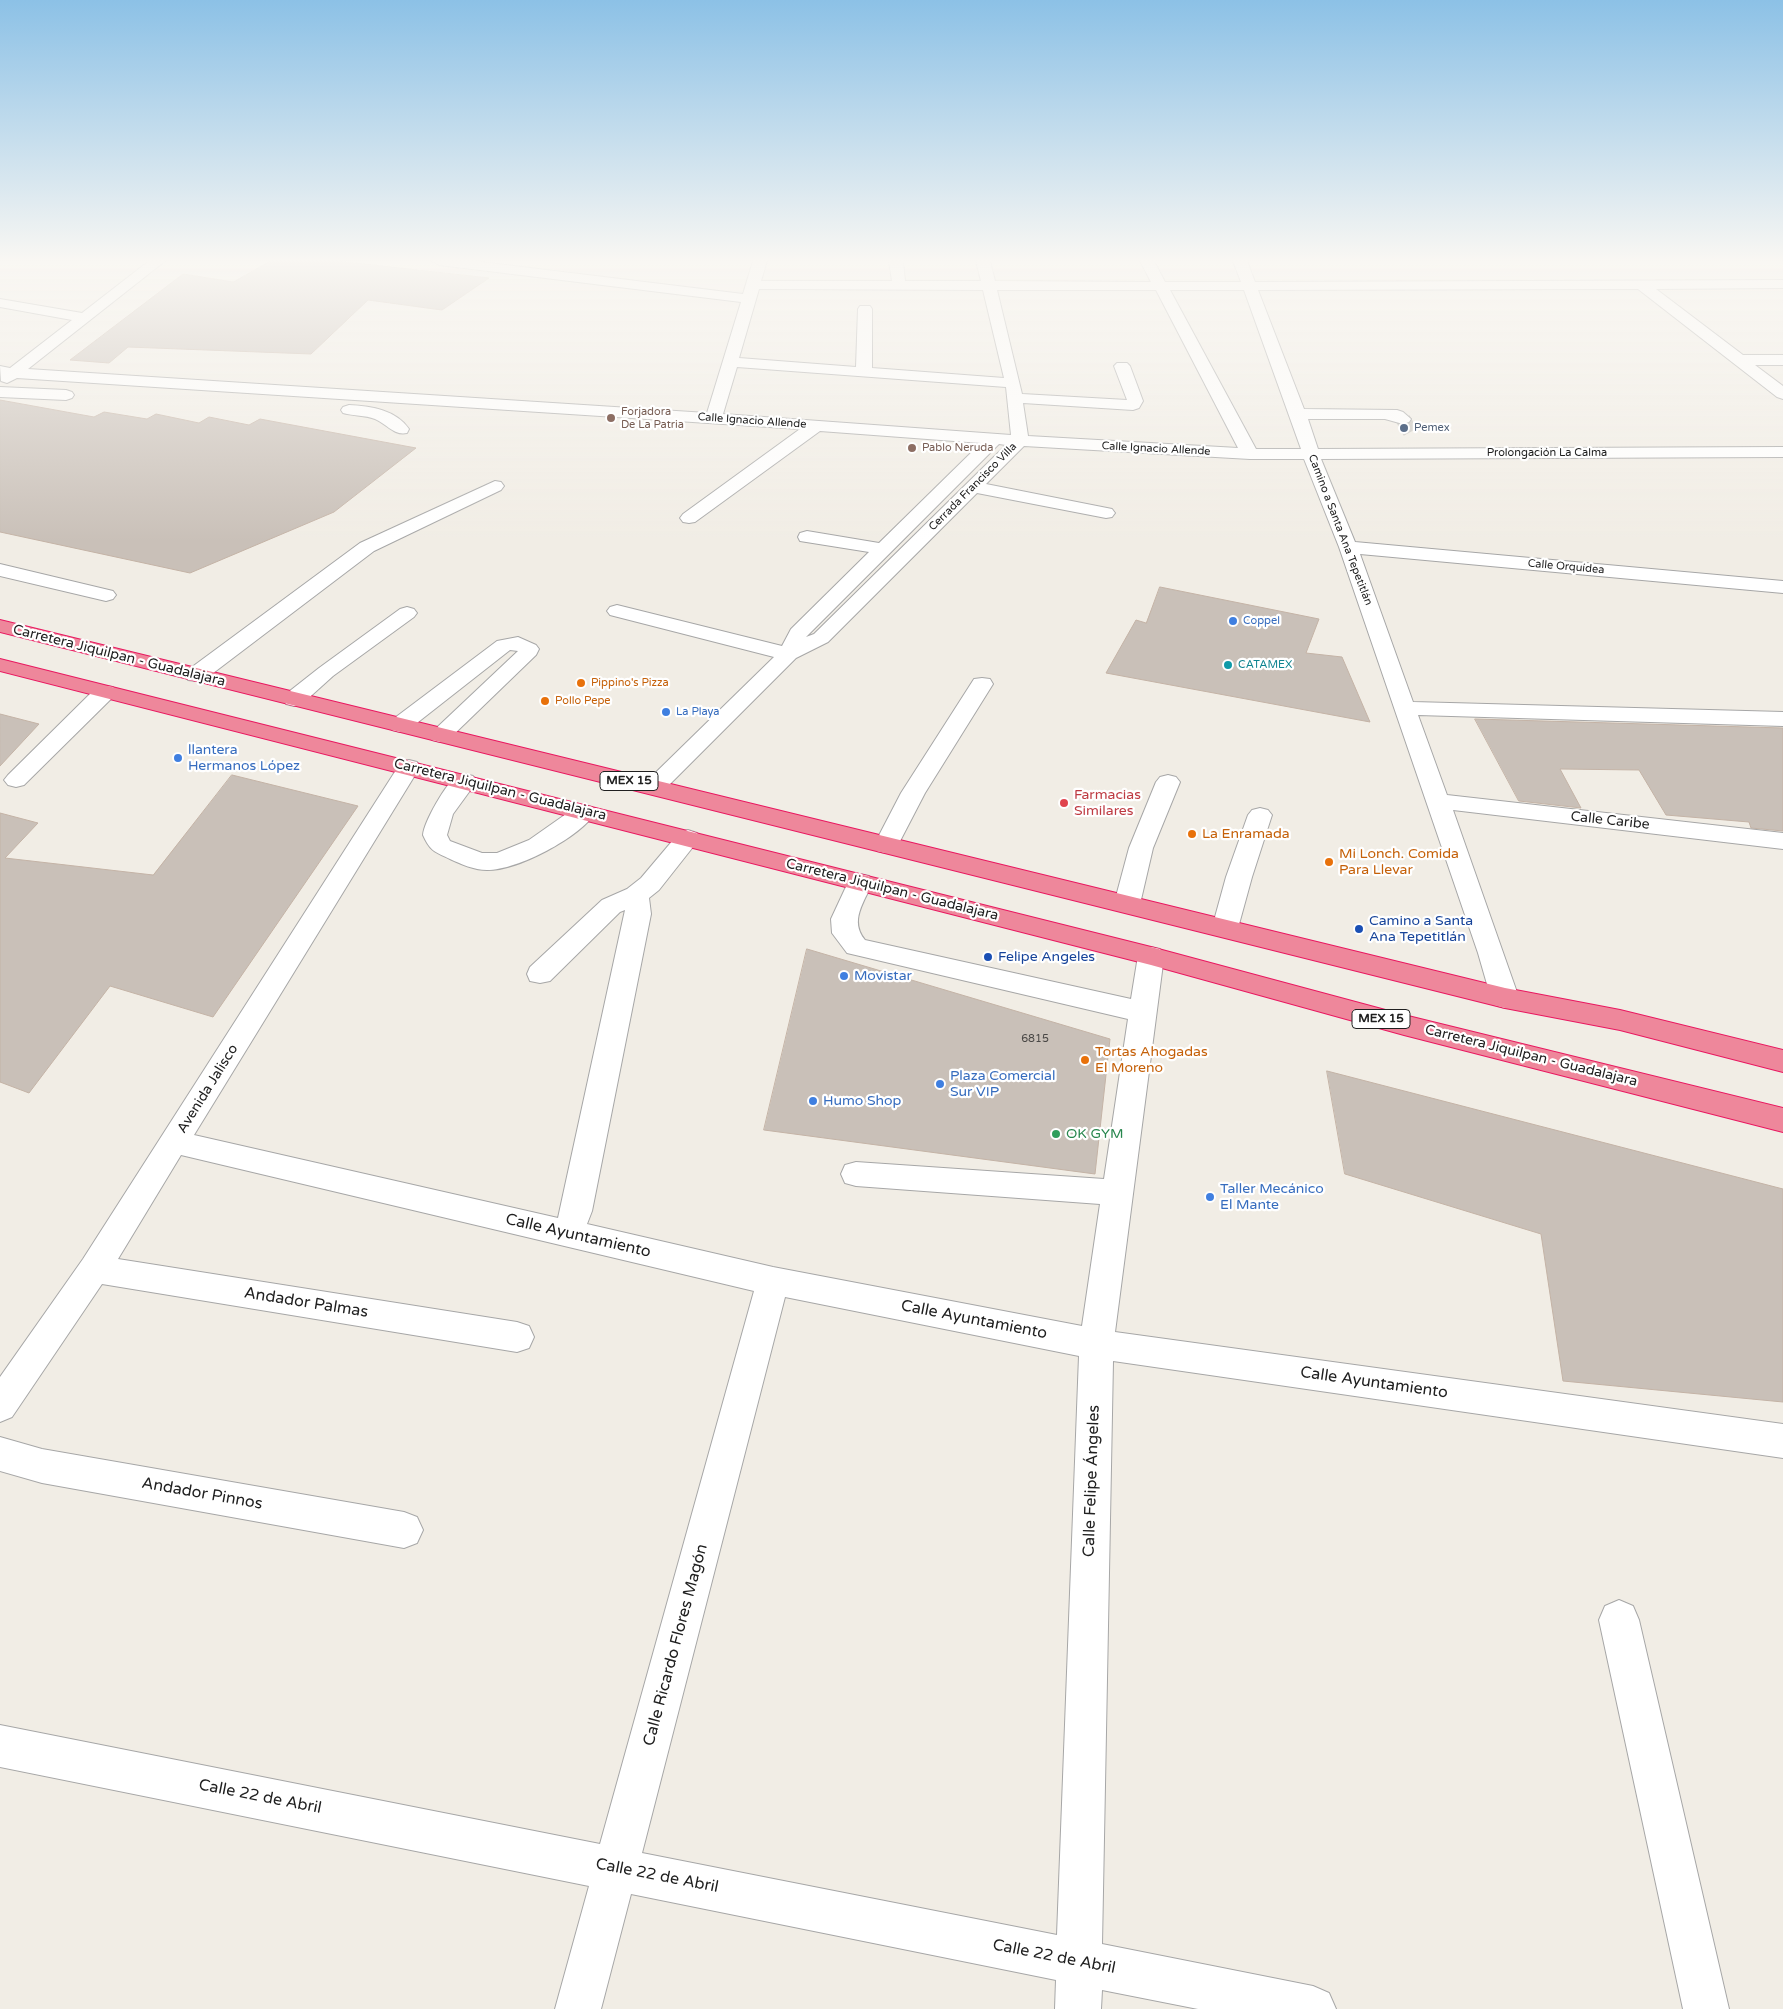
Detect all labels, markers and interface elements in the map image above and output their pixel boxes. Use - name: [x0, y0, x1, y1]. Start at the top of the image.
- place label: Forjadora De La Patria: [621, 405, 684, 431]
- street label: Calle Ignacio Allende: [697, 411, 807, 431]
- marker: Forjadora De La Patria: [605, 412, 617, 424]
- place label: Pemex: [1414, 421, 1450, 435]
- marker: Pemex: [1398, 422, 1410, 434]
- street label: Cerrada Francisco Villa: [926, 440, 1020, 534]
- street label: Calle Ignacio Allende: [1101, 440, 1211, 458]
- place label: Pablo Neruda: [922, 441, 993, 455]
- marker: Pablo Neruda: [906, 442, 918, 454]
- street label: Prolongación La Calma: [1487, 446, 1607, 460]
- street label: Camino a Santa Ana Tepetitlán: [1305, 453, 1375, 607]
- street label: Calle Orquídea: [1527, 557, 1605, 577]
- place label: Coppel: [1243, 614, 1280, 628]
- marker: Coppel: [1227, 615, 1239, 627]
- street label: Carretera Jiquilpan - Guadalajara: [11, 621, 227, 691]
- place label: CATAMEX: [1238, 658, 1292, 672]
- marker: CATAMEX: [1222, 659, 1234, 671]
- place label: Pippino's Pizza: [591, 676, 669, 690]
- marker: Pippino's Pizza: [575, 677, 587, 689]
- place label: Pollo Pepe: [555, 694, 611, 708]
- marker: Pollo Pepe: [539, 695, 551, 707]
- place label: La Playa: [676, 705, 720, 719]
- marker: La Playa: [660, 706, 672, 718]
- place label: llantera Hermanos López: [188, 742, 300, 774]
- marker: llantera Hermanos López: [172, 752, 184, 764]
- street label: Carretera Jiquilpan - Guadalajara: [392, 755, 608, 825]
- road number: MEX 15: [600, 771, 658, 790]
- place label: Farmacias Similares: [1074, 787, 1141, 820]
- marker: Farmacias Similares: [1058, 797, 1070, 809]
- street label: Calle Caribe: [1570, 808, 1650, 834]
- place label: La Enramada: [1202, 826, 1290, 842]
- marker: La Enramada: [1186, 828, 1198, 840]
- place label: Mi Lonch. Comida Para Llevar: [1339, 846, 1459, 879]
- street label: Carretera Jiquilpan - Guadalajara: [784, 855, 1000, 925]
- marker: Mi Lonch. Comida Para Llevar: [1323, 856, 1335, 868]
- place label: Camino a Santa Ana Tepetitlán: [1369, 913, 1473, 946]
- marker: Camino a Santa Ana Tepetitlán: [1353, 923, 1365, 935]
- place label: Felipe Angeles: [998, 949, 1095, 965]
- marker: Felipe Angeles: [982, 951, 994, 963]
- place label: Movistar: [854, 968, 912, 984]
- marker: Movistar: [838, 970, 850, 982]
- road number: MEX 15: [1352, 1010, 1410, 1028]
- street label: Carretera Jiquilpan - Guadalajara: [1423, 1021, 1639, 1091]
- house number: 6815: [1021, 1032, 1049, 1046]
- street label: Avenida Jalisco: [174, 1041, 242, 1137]
- place label: Tortas Ahogadas El Moreno: [1095, 1044, 1208, 1076]
- marker: Tortas Ahogadas El Moreno: [1079, 1054, 1091, 1066]
- place label: Plaza Comercial Sur VIP: [950, 1068, 1055, 1100]
- marker: Plaza Comercial Sur VIP: [934, 1078, 946, 1090]
- place label: Humo Shop: [823, 1093, 901, 1109]
- marker: Humo Shop: [807, 1095, 819, 1107]
- place label: OK GYM: [1066, 1126, 1123, 1142]
- marker: OK GYM: [1050, 1128, 1062, 1140]
- place label: Taller Mecánico El Mante: [1220, 1181, 1324, 1214]
- marker: Taller Mecánico El Mante: [1204, 1191, 1216, 1203]
- street label: Calle Ayuntamiento: [503, 1210, 653, 1262]
- street label: Andador Palmas: [243, 1284, 369, 1322]
- street label: Calle Ayuntamiento: [899, 1296, 1049, 1344]
- street label: Calle Ayuntamiento: [1299, 1363, 1449, 1403]
- street label: Calle Felipe Ángeles: [1080, 1405, 1104, 1557]
- street label: Andador Pinnos: [140, 1474, 264, 1514]
- street label: Calle Ricardo Flores Magón: [640, 1542, 712, 1748]
- street label: Calle 22 de Abril: [197, 1776, 323, 1818]
- street label: Calle 22 de Abril: [594, 1855, 720, 1897]
- street label: Calle 22 de Abril: [991, 1936, 1117, 1978]

